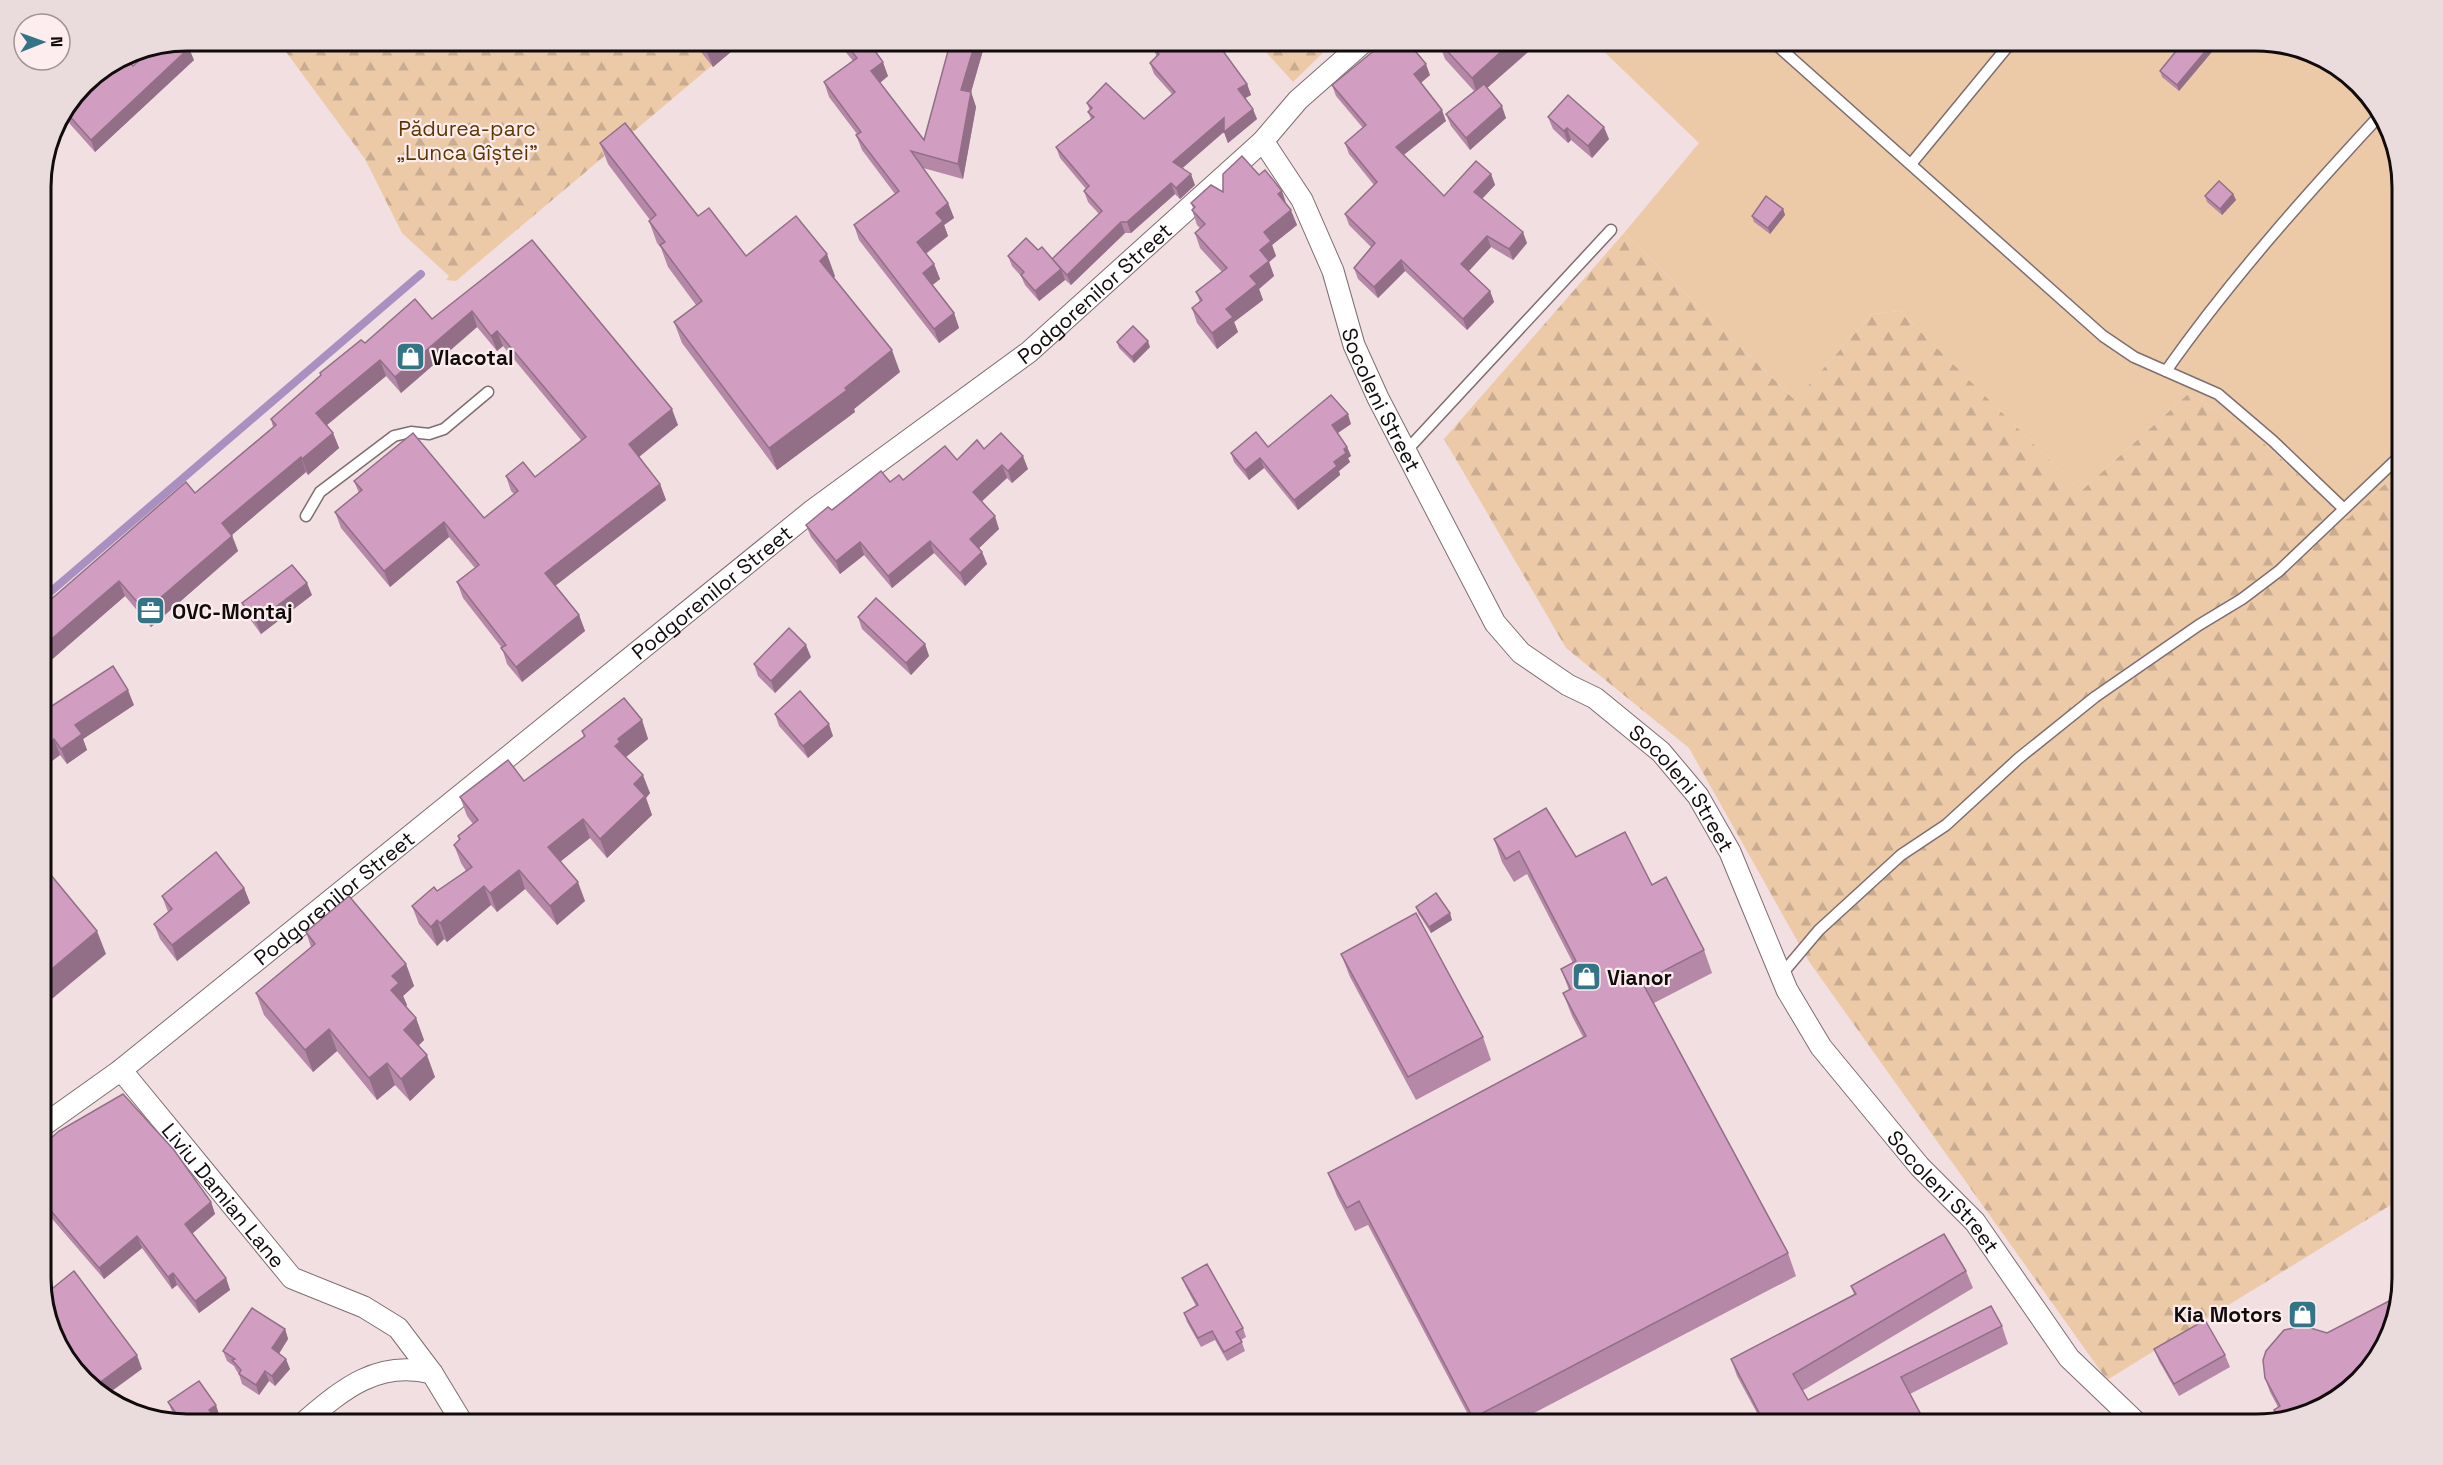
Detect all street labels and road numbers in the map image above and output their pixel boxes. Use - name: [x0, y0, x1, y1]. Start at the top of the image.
- street label: Podgorenilor Street: [1012, 216, 1177, 370]
- street label: Socoleni Street: [1336, 325, 1427, 476]
- street label: Podgorenilor Street: [626, 519, 797, 665]
- street label: Socoleni Street: [1624, 718, 1741, 857]
- street label: Podgorenilor Street: [248, 825, 420, 971]
- street label: Liviu Damian Lane: [156, 1117, 291, 1273]
- street label: Socoleni Street: [1881, 1124, 2006, 1258]

